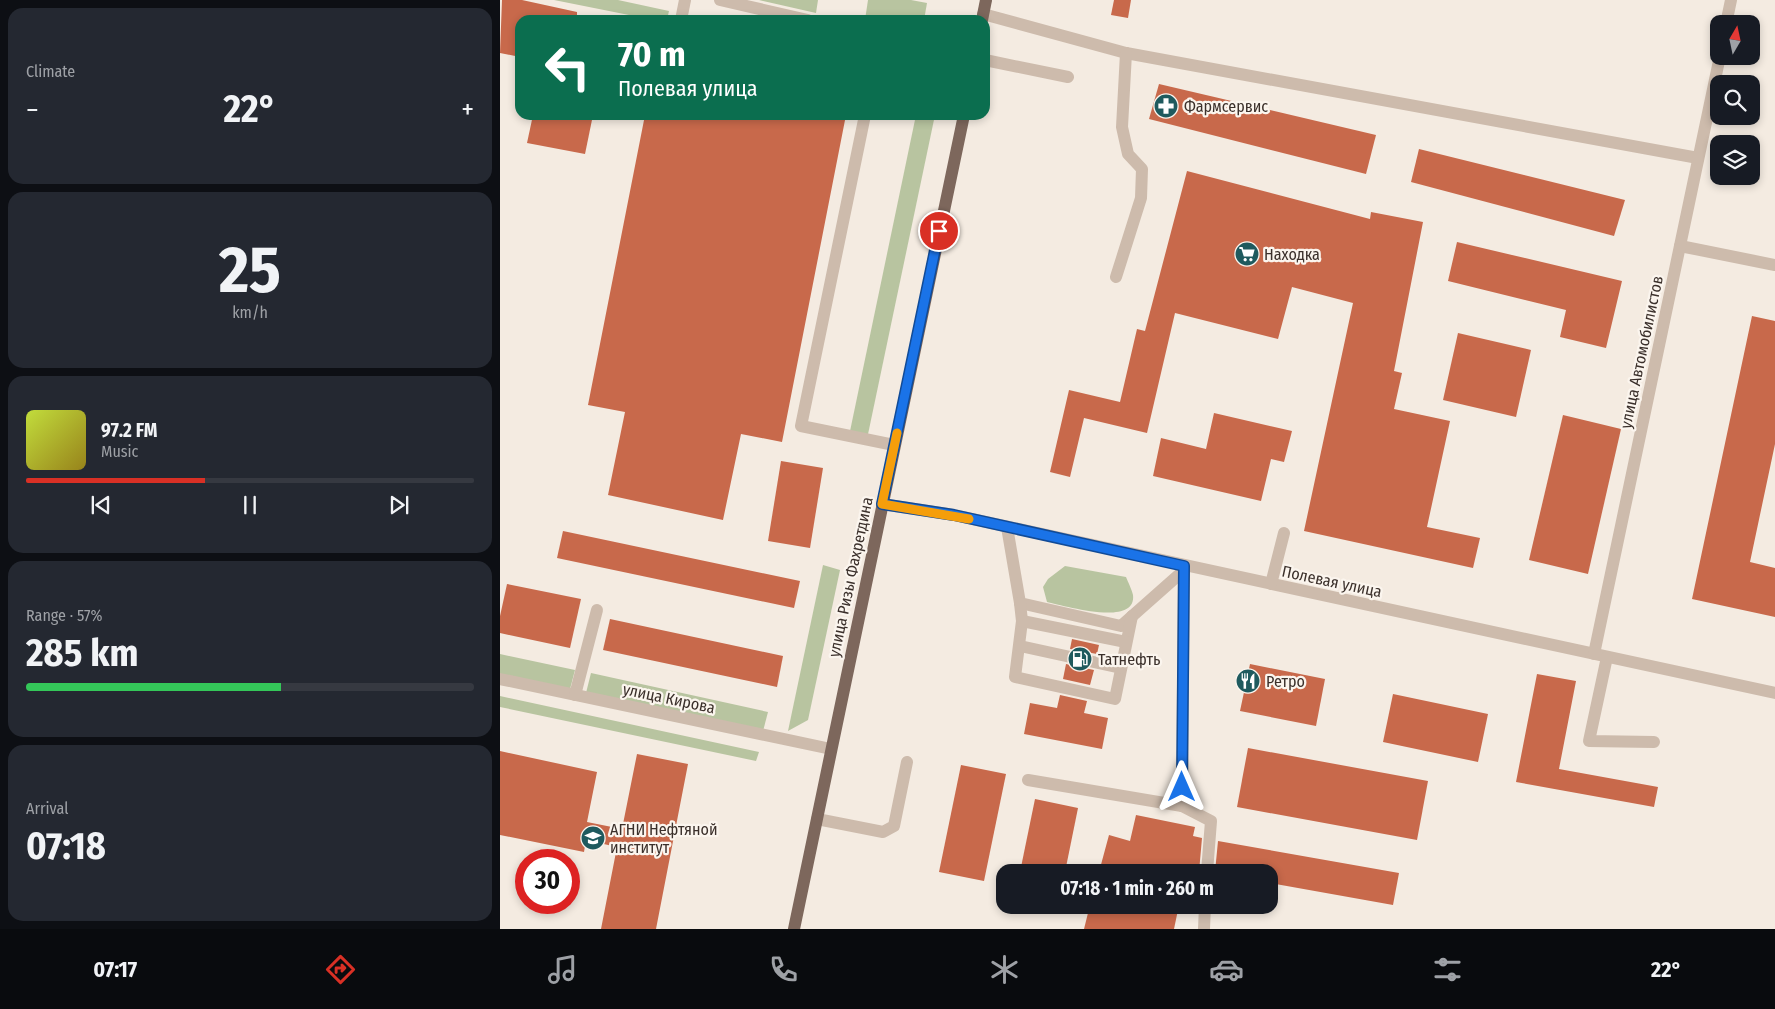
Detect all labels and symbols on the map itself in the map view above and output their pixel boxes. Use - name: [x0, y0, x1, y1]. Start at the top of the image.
- north arrow: [1710, 15, 1760, 65]
- pharmacy icon: Фармсервис: [1153, 93, 1179, 119]
- place label: Фармсервис: [1184, 97, 1268, 116]
- pin: [918, 210, 960, 252]
- supermarket icon: Находка: [1234, 241, 1260, 267]
- place label: Находка: [1264, 245, 1320, 264]
- street label: улица Автомобилистов: [1616, 274, 1667, 430]
- street label: улица Ризы Фахретдина: [824, 495, 877, 659]
- street label: Полевая улица: [1280, 562, 1384, 601]
- fuel station icon: Татнефть: [1067, 646, 1093, 672]
- place label: Татнефть: [1098, 650, 1160, 669]
- restaurant icon: Ретро: [1235, 668, 1261, 694]
- place label: Ретро: [1266, 672, 1305, 691]
- street label: улица Кирова: [621, 679, 717, 718]
- position arrow: [1155, 760, 1207, 812]
- place label: АГНИ Нефтяной институт: [610, 820, 718, 857]
- school or university icon: АГНИ Нефтяной институт: [580, 825, 606, 851]
- speed limit sign: 30: [515, 849, 580, 914]

